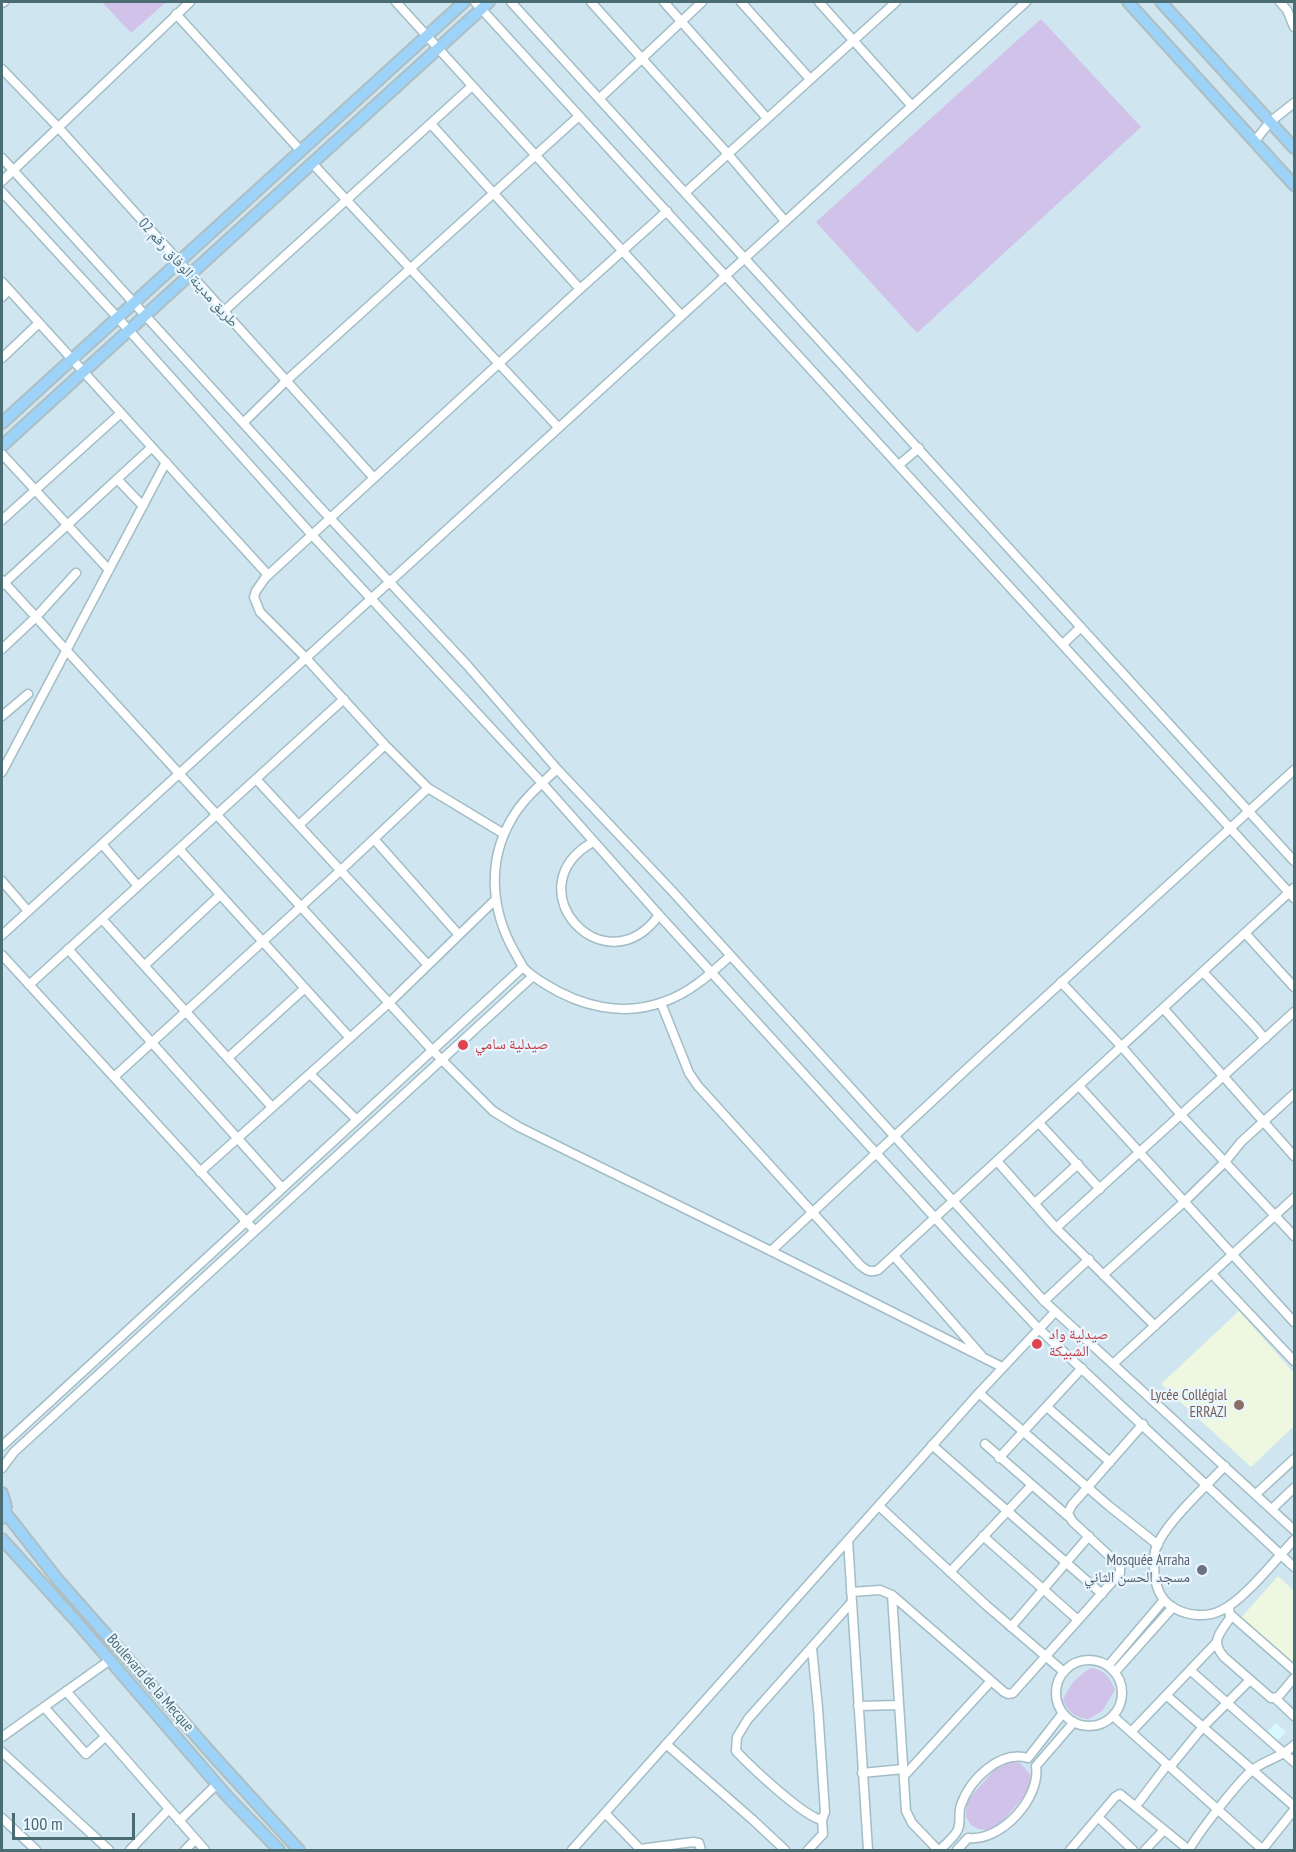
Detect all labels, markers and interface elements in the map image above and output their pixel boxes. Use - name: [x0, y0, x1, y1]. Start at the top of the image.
- street label: طريق مدينة الوفاق رقم 02: [134, 215, 242, 331]
- place label: صيدلية سامي: [475, 1036, 549, 1054]
- marker: صيدلية سامي: [456, 1038, 470, 1052]
- place label: صيدلية واد الشبيكة: [1049, 1326, 1109, 1361]
- marker: صيدلية واد الشبيكة: [1030, 1337, 1044, 1351]
- place label: Lycée Collégial ERRAZI: [1151, 1387, 1227, 1422]
- marker: Lycée Collégial ERRAZI: [1232, 1398, 1246, 1412]
- place label: Mosquée Arraha مسجد الحسن الثاني: [1084, 1552, 1190, 1587]
- marker: Mosquée Arraha مسجد الحسن الثاني: [1195, 1563, 1209, 1577]
- street label: Boulevard de la Mecque: [103, 1630, 197, 1736]
- scale bar: [15, 1801, 138, 1839]
- text: 100 m: [23, 1812, 63, 1835]

